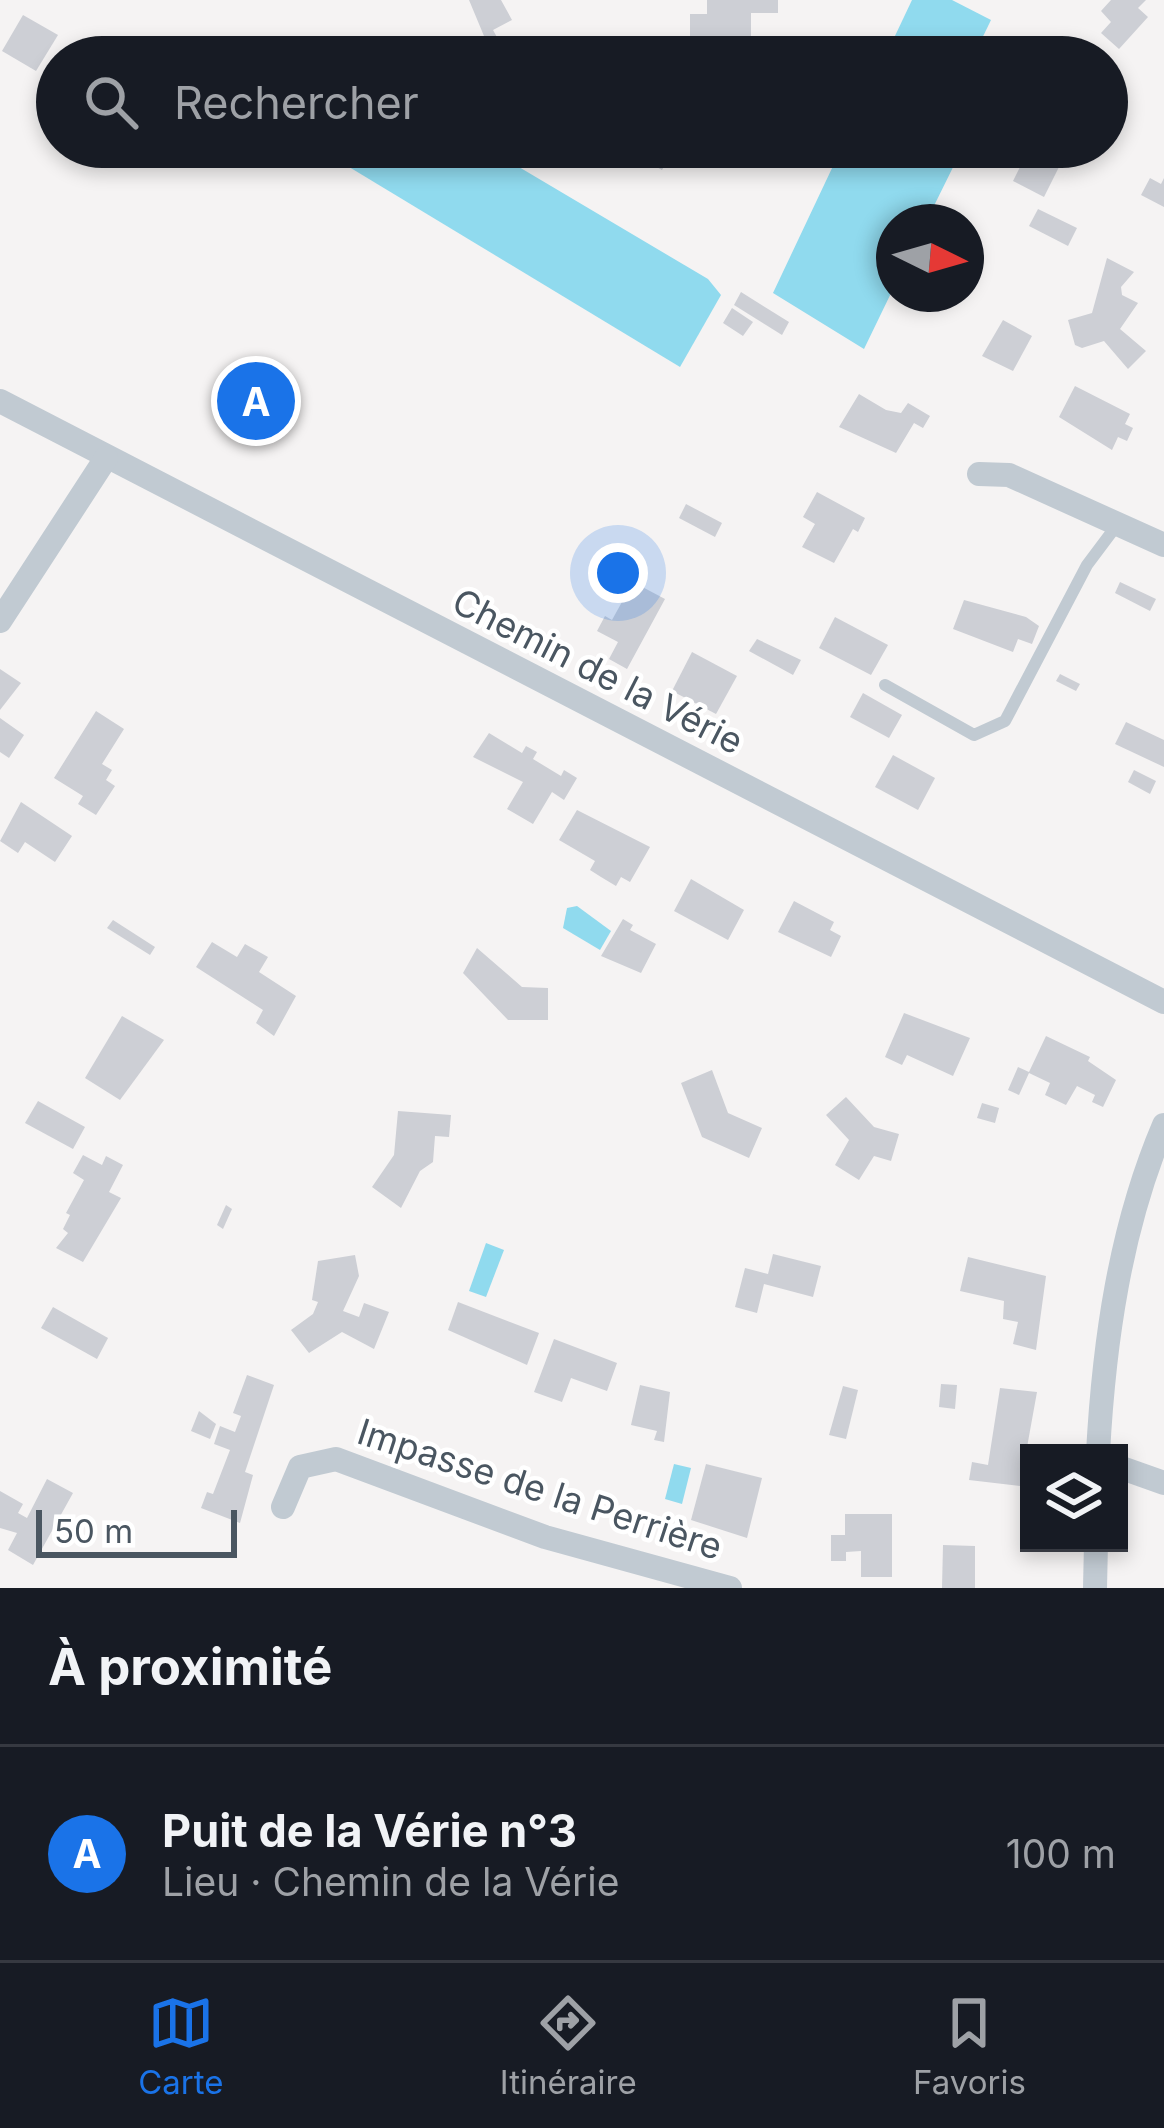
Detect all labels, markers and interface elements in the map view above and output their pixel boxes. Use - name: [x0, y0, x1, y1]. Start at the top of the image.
- search box: [36, 36, 1128, 168]
- icon: search: [78, 69, 144, 135]
- text: Rechercher: [174, 75, 419, 130]
- north arrow: [876, 204, 984, 312]
- pin: A: [217, 356, 295, 446]
- your location: [588, 543, 648, 603]
- street label: Chemin de la Vérie: [445, 579, 751, 763]
- street label: Impasse de la Perrière: [352, 1409, 728, 1569]
- map controls: [1020, 1444, 1128, 1552]
- button: layers: [1020, 1444, 1128, 1552]
- scale bar: [36, 1504, 237, 1557]
- text: 50 m: [54, 1511, 133, 1551]
- text: À proximité: [48, 1636, 332, 1697]
- text: Puit de la Vérie n°3: [162, 1803, 577, 1858]
- text: A: [72, 1830, 102, 1877]
- text: 100 m: [1006, 1830, 1116, 1877]
- text: Lieu · Chemin de la Vérie: [162, 1858, 619, 1905]
- tab: Carte: [138, 1990, 223, 2102]
- tab: Itinéraire: [500, 1990, 637, 2102]
- tab: Favoris: [913, 1990, 1026, 2102]

